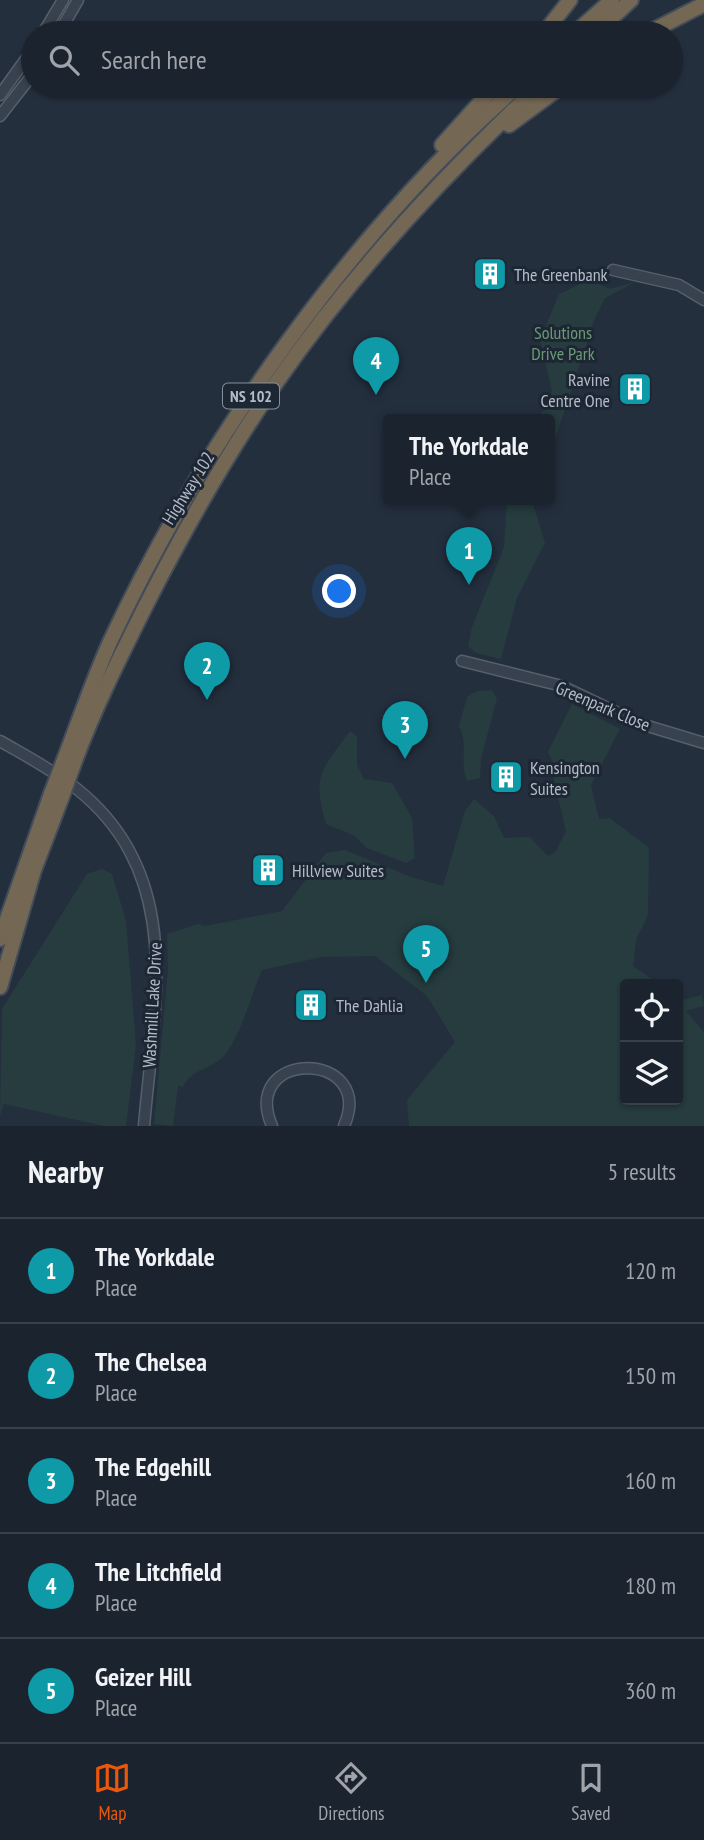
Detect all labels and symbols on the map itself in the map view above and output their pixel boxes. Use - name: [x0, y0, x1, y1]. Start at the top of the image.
- building icon: The Greenbank: [471, 255, 509, 293]
- place label: The Greenbank: [514, 263, 608, 286]
- park label: Solutions Drive Park: [531, 321, 595, 365]
- pin: 4: [353, 337, 399, 395]
- place label: Ravine Centre One: [541, 368, 610, 412]
- building icon: Ravine Centre One: [616, 370, 654, 408]
- road number: NS 102: [223, 384, 279, 408]
- street label: Highway 102: [157, 447, 219, 529]
- pin: 1: [446, 527, 492, 585]
- your location: [322, 574, 356, 608]
- pin: 2: [184, 642, 230, 700]
- street label: Greenpark Close: [552, 676, 654, 736]
- pin: 3: [382, 701, 428, 759]
- place label: Kensington Suites: [530, 756, 600, 800]
- building icon: Kensington Suites: [487, 758, 525, 796]
- building icon: Hillview Suites: [249, 851, 287, 889]
- place label: Hillview Suites: [292, 859, 384, 882]
- pin: 5: [403, 925, 449, 983]
- street label: Washmill Lake Drive: [137, 942, 167, 1068]
- building icon: The Dahlia: [292, 986, 330, 1024]
- place label: The Dahlia: [336, 994, 403, 1017]

